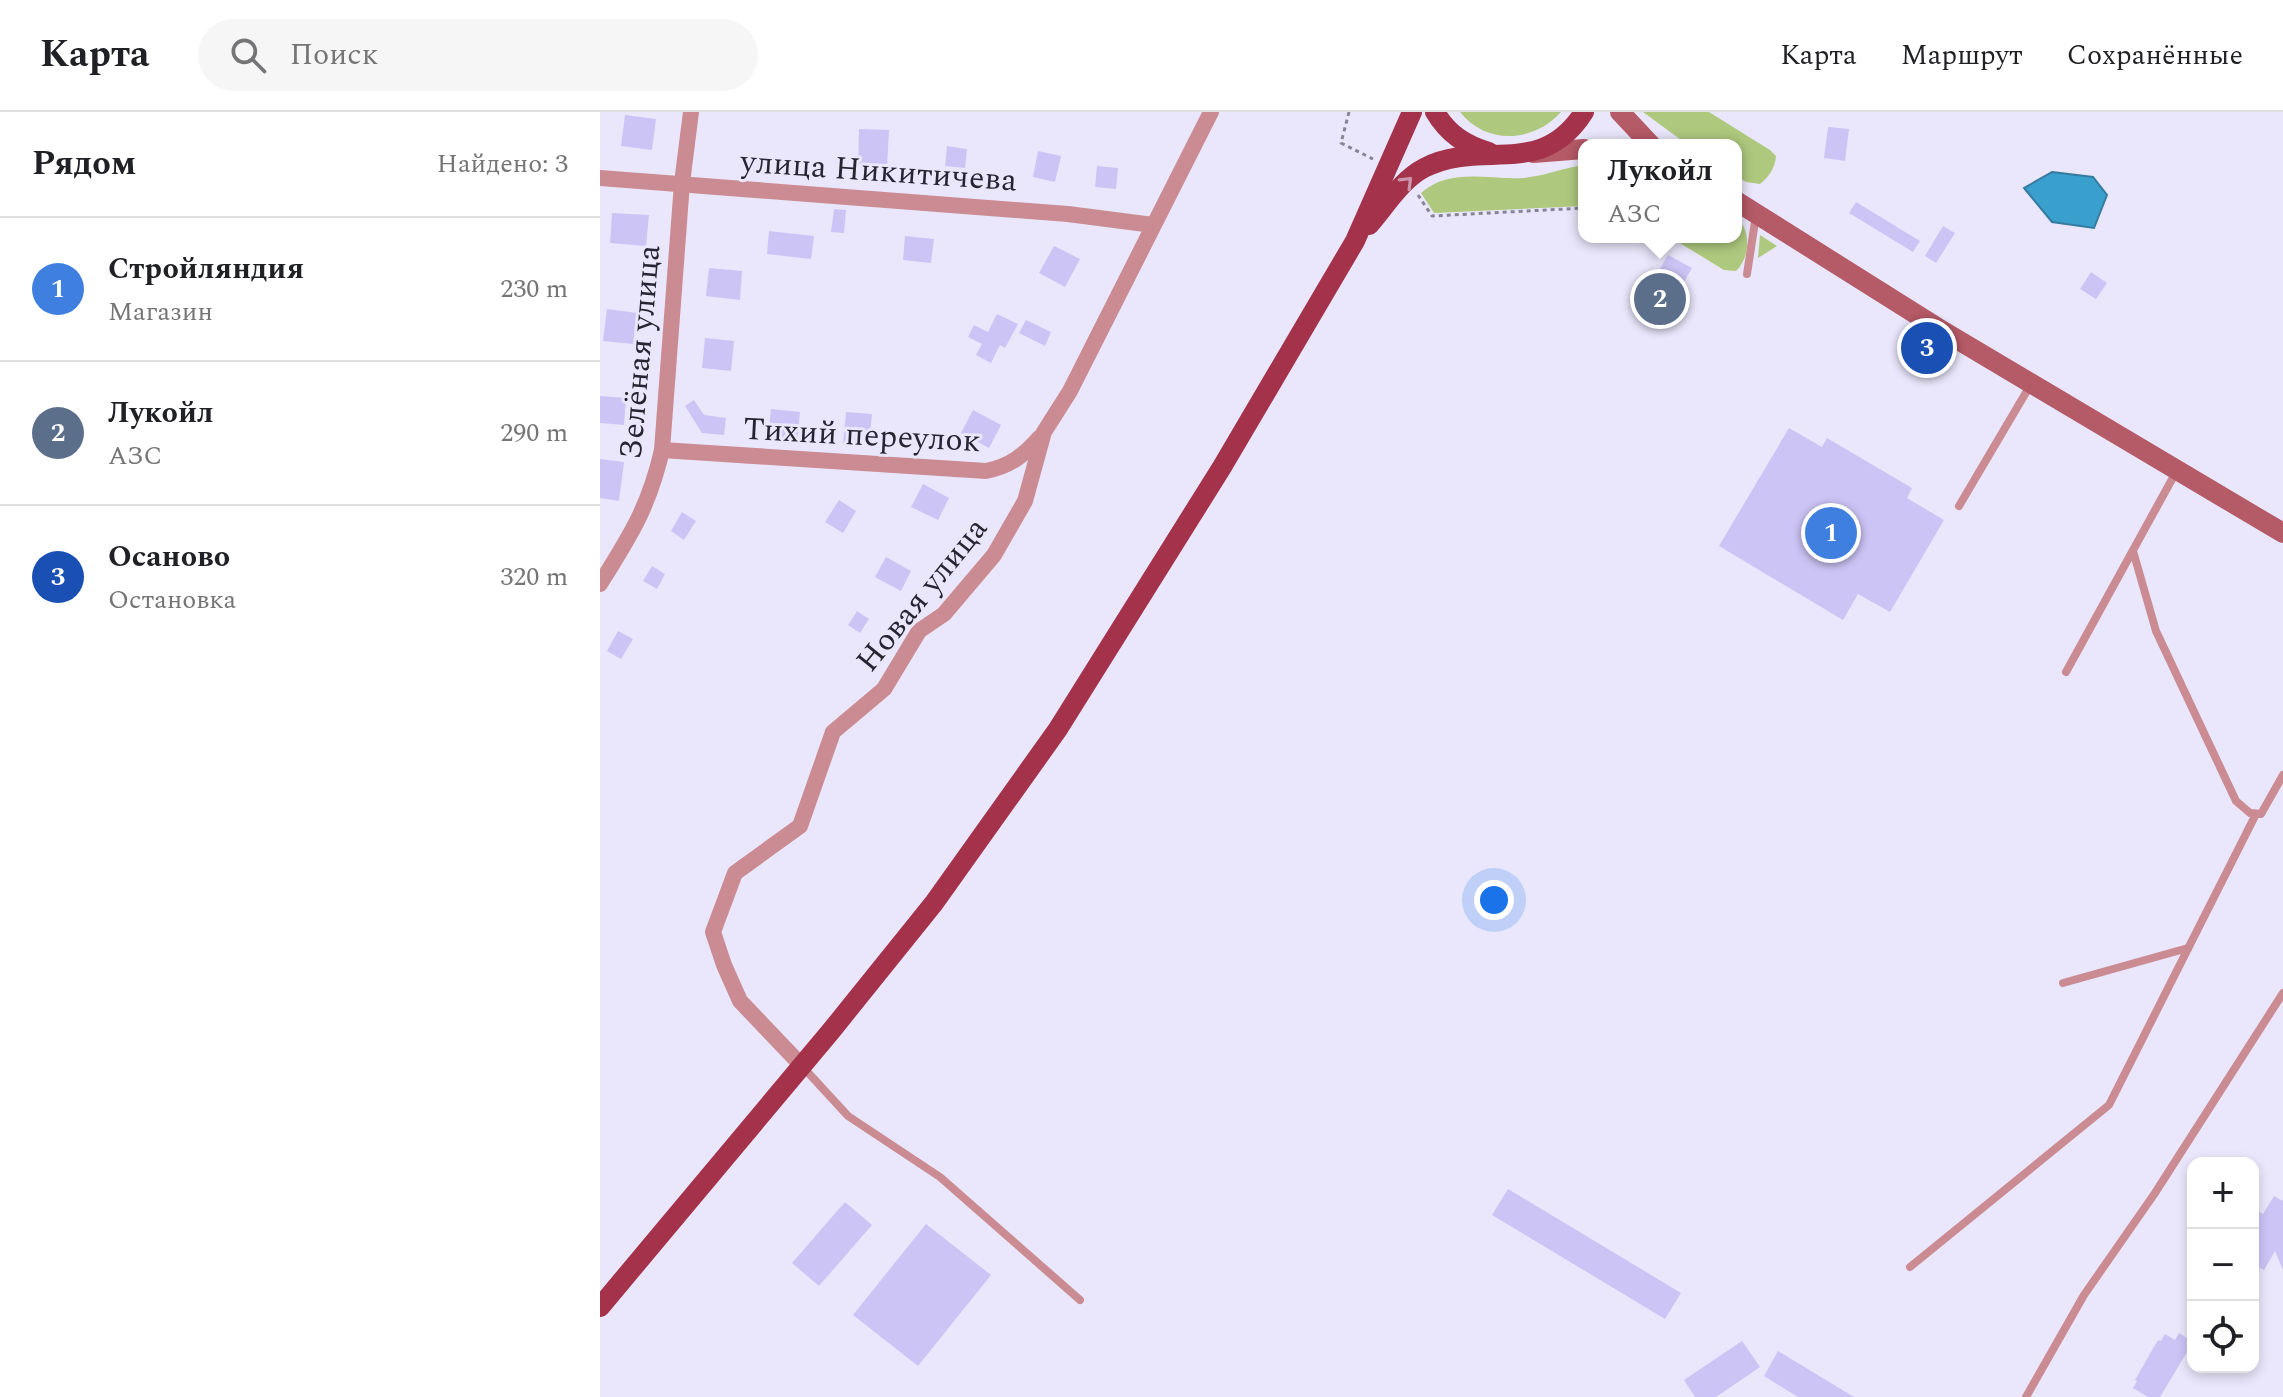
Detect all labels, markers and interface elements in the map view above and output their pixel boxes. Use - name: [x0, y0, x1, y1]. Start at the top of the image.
- search box: [198, 19, 758, 91]
- text: Карта: [40, 26, 150, 84]
- text: Поиск: [290, 32, 378, 78]
- icon: search: [226, 33, 270, 77]
- text: Карта: [1780, 34, 1857, 77]
- text: Маршрут: [1901, 34, 2023, 77]
- text: Сохранённые: [2067, 34, 2243, 77]
- street label: улица Никитичева: [738, 137, 1019, 206]
- text: Рядом: [32, 138, 136, 190]
- popup: [1578, 139, 1742, 243]
- text: Найдено: 3: [437, 144, 568, 184]
- text: Лукойл: [1607, 148, 1713, 194]
- one-way arrow: [1398, 177, 1412, 191]
- text: АЗС: [1607, 194, 1662, 234]
- street label: Зелёная улица: [607, 242, 674, 461]
- text: Стройляндия: [108, 246, 304, 292]
- text: 1: [51, 269, 65, 309]
- text: 230 m: [500, 269, 568, 309]
- pin: 2: [1634, 269, 1686, 329]
- text: Магазин: [108, 292, 213, 332]
- pin: 3: [1901, 318, 1953, 378]
- text: Лукойл: [108, 390, 214, 436]
- street label: Тихий переулок: [742, 405, 982, 466]
- text: 2: [51, 413, 65, 453]
- text: 290 m: [500, 413, 568, 453]
- text: АЗС: [108, 436, 162, 476]
- pin: 1: [1805, 503, 1857, 563]
- street label: Новая улица: [844, 507, 1000, 683]
- text: Осаново: [108, 534, 230, 580]
- text: 3: [51, 557, 65, 597]
- text: 320 m: [500, 557, 568, 597]
- text: Остановка: [108, 580, 236, 620]
- your location: [1474, 880, 1514, 920]
- map controls: [2187, 1157, 2259, 1373]
- button: +: [2187, 1157, 2259, 1229]
- button: −: [2187, 1229, 2259, 1301]
- button: locate: [2187, 1301, 2259, 1373]

